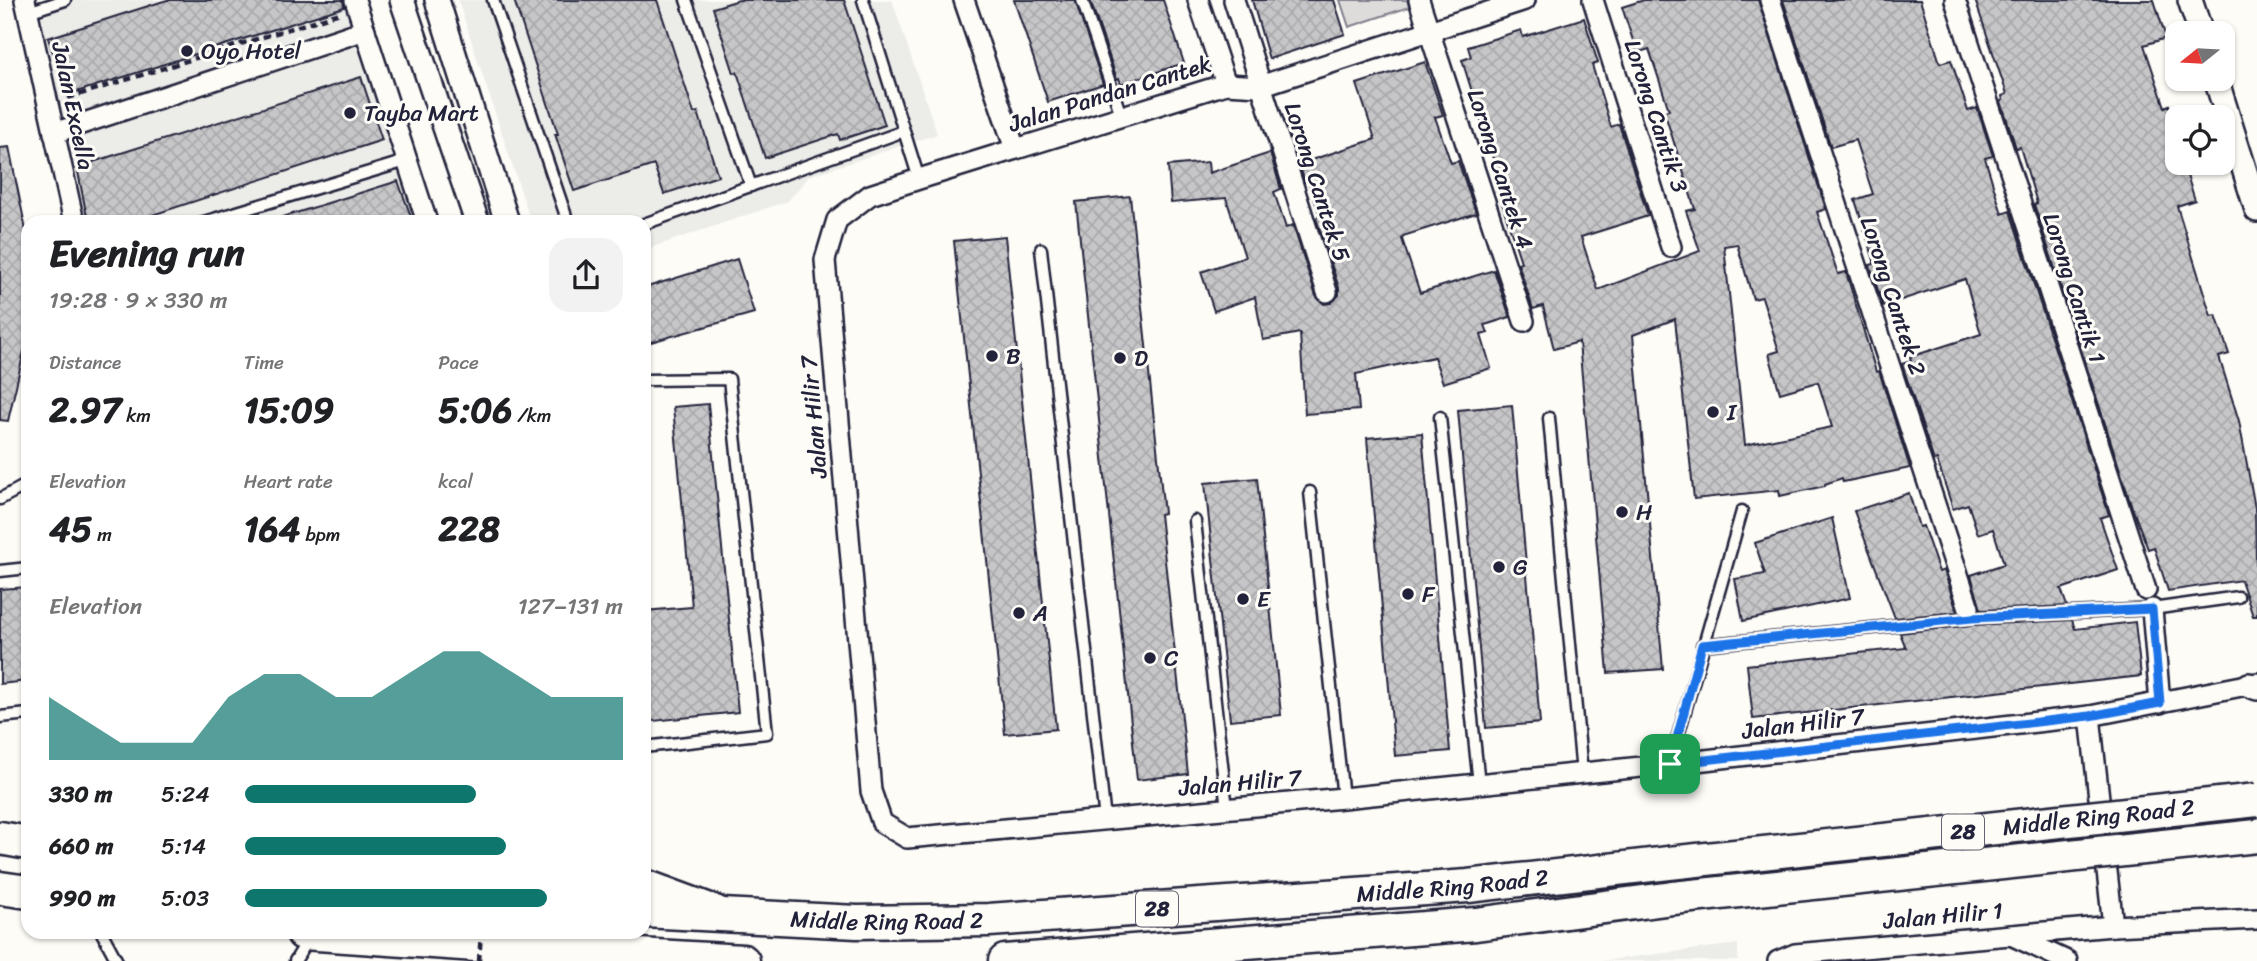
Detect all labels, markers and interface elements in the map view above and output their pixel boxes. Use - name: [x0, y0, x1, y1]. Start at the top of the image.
- north arrow: [2165, 21, 2235, 91]
- map controls: [2165, 21, 2235, 175]
- place label: Oyo Hotel: [201, 31, 302, 72]
- street label: Lorong Cantik 3: [1612, 34, 1700, 198]
- street label: Jalan Excella: [39, 37, 107, 174]
- marker: Oyo Hotel: [179, 43, 195, 59]
- street label: Jalan Pandan Cantek: [1003, 44, 1216, 145]
- street label: Lorong Cantek 4: [1455, 84, 1545, 254]
- place label: Tayba Mart: [364, 93, 479, 134]
- street label: Lorong Cantek 5: [1272, 97, 1362, 267]
- marker: Tayba Mart: [342, 105, 358, 121]
- button: locate: [2165, 105, 2235, 175]
- street label: Lorong Cantik 1: [2030, 207, 2118, 369]
- street label: Lorong Cantek 2: [1848, 211, 1938, 381]
- text: Evening run: [49, 220, 245, 287]
- button: share: [549, 238, 623, 312]
- text: 19:28 · 9 × 330 m: [49, 280, 228, 321]
- place label: B: [1006, 336, 1021, 377]
- place label: D: [1134, 338, 1148, 379]
- text: Distance: [49, 346, 121, 379]
- text: Time: [244, 346, 284, 379]
- text: Pace: [438, 346, 479, 379]
- marker: B: [984, 348, 1000, 364]
- marker: D: [1112, 350, 1128, 366]
- street label: Jalan Hilir 7: [788, 352, 840, 481]
- text: 2.97: [49, 379, 121, 441]
- text: 15:09: [244, 379, 334, 441]
- text: 5:06: [438, 379, 512, 441]
- place label: I: [1726, 392, 1738, 433]
- text: km: [121, 399, 151, 432]
- text: /km: [512, 399, 551, 432]
- marker: I: [1705, 404, 1721, 420]
- text: Elevation: [49, 465, 126, 498]
- text: Heart rate: [244, 465, 333, 498]
- text: kcal: [438, 465, 473, 498]
- place label: H: [1636, 492, 1653, 533]
- text: 45: [49, 498, 92, 560]
- text: 164: [244, 498, 300, 560]
- text: 228: [438, 498, 500, 560]
- marker: H: [1614, 504, 1630, 520]
- text: m: [92, 518, 112, 551]
- text: bpm: [300, 518, 340, 551]
- place label: G: [1513, 547, 1528, 588]
- marker: G: [1491, 559, 1507, 575]
- place label: F: [1422, 574, 1436, 615]
- place label: E: [1257, 579, 1271, 620]
- text: Elevation: [49, 586, 142, 627]
- text: 127–131 m: [518, 586, 623, 627]
- marker: F: [1400, 586, 1416, 602]
- marker: E: [1235, 591, 1251, 607]
- place label: A: [1032, 593, 1048, 634]
- marker: A: [1011, 605, 1027, 621]
- place label: C: [1164, 638, 1179, 679]
- marker: C: [1142, 650, 1158, 666]
- street label: Jalan Hilir 7: [1739, 696, 1868, 752]
- pin: [1640, 734, 1700, 794]
- icon: arrive: [1651, 745, 1689, 783]
- street label: Jalan Hilir 7: [1176, 757, 1305, 809]
- text: 330 m: [49, 774, 112, 815]
- text: 5:24: [161, 774, 210, 815]
- street label: Middle Ring Road 2: [2001, 786, 2197, 848]
- road number: 28: [1942, 814, 1984, 850]
- text: 660 m: [49, 826, 113, 867]
- text: 5:14: [161, 826, 206, 867]
- street label: Middle Ring Road 2: [1355, 856, 1551, 914]
- text: 990 m: [49, 878, 115, 919]
- text: 5:03: [161, 878, 209, 919]
- street label: Jalan Hilir 1: [1881, 890, 2005, 942]
- road number: 28: [1136, 892, 1178, 926]
- street label: Middle Ring Road 2: [789, 898, 983, 943]

